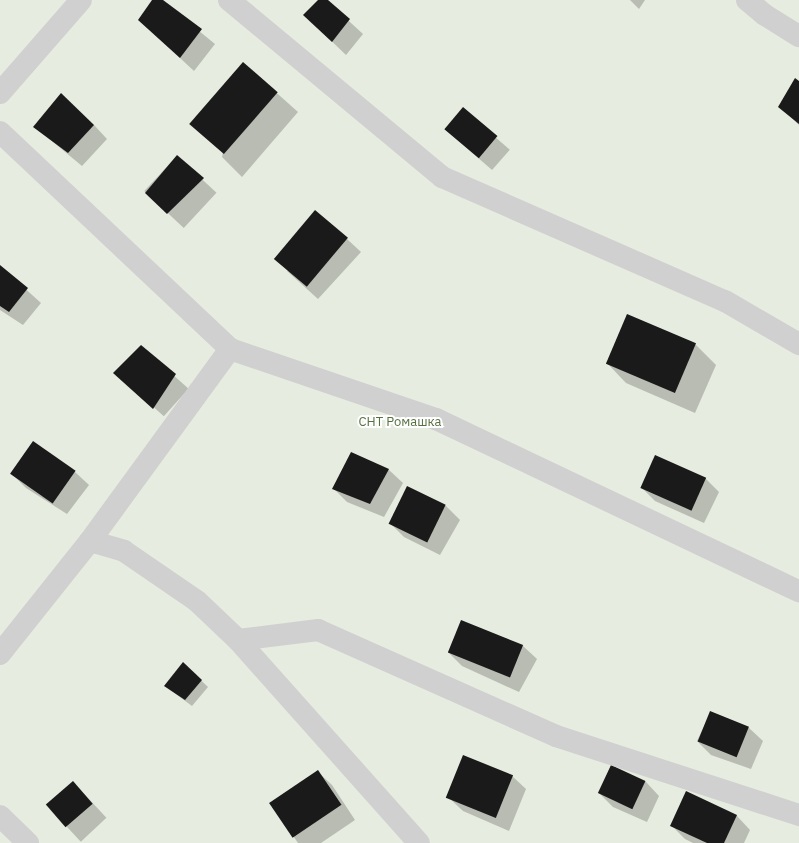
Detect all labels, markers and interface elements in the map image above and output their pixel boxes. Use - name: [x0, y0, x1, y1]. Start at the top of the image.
- park label: СНТ Ромашка: [359, 414, 441, 430]

